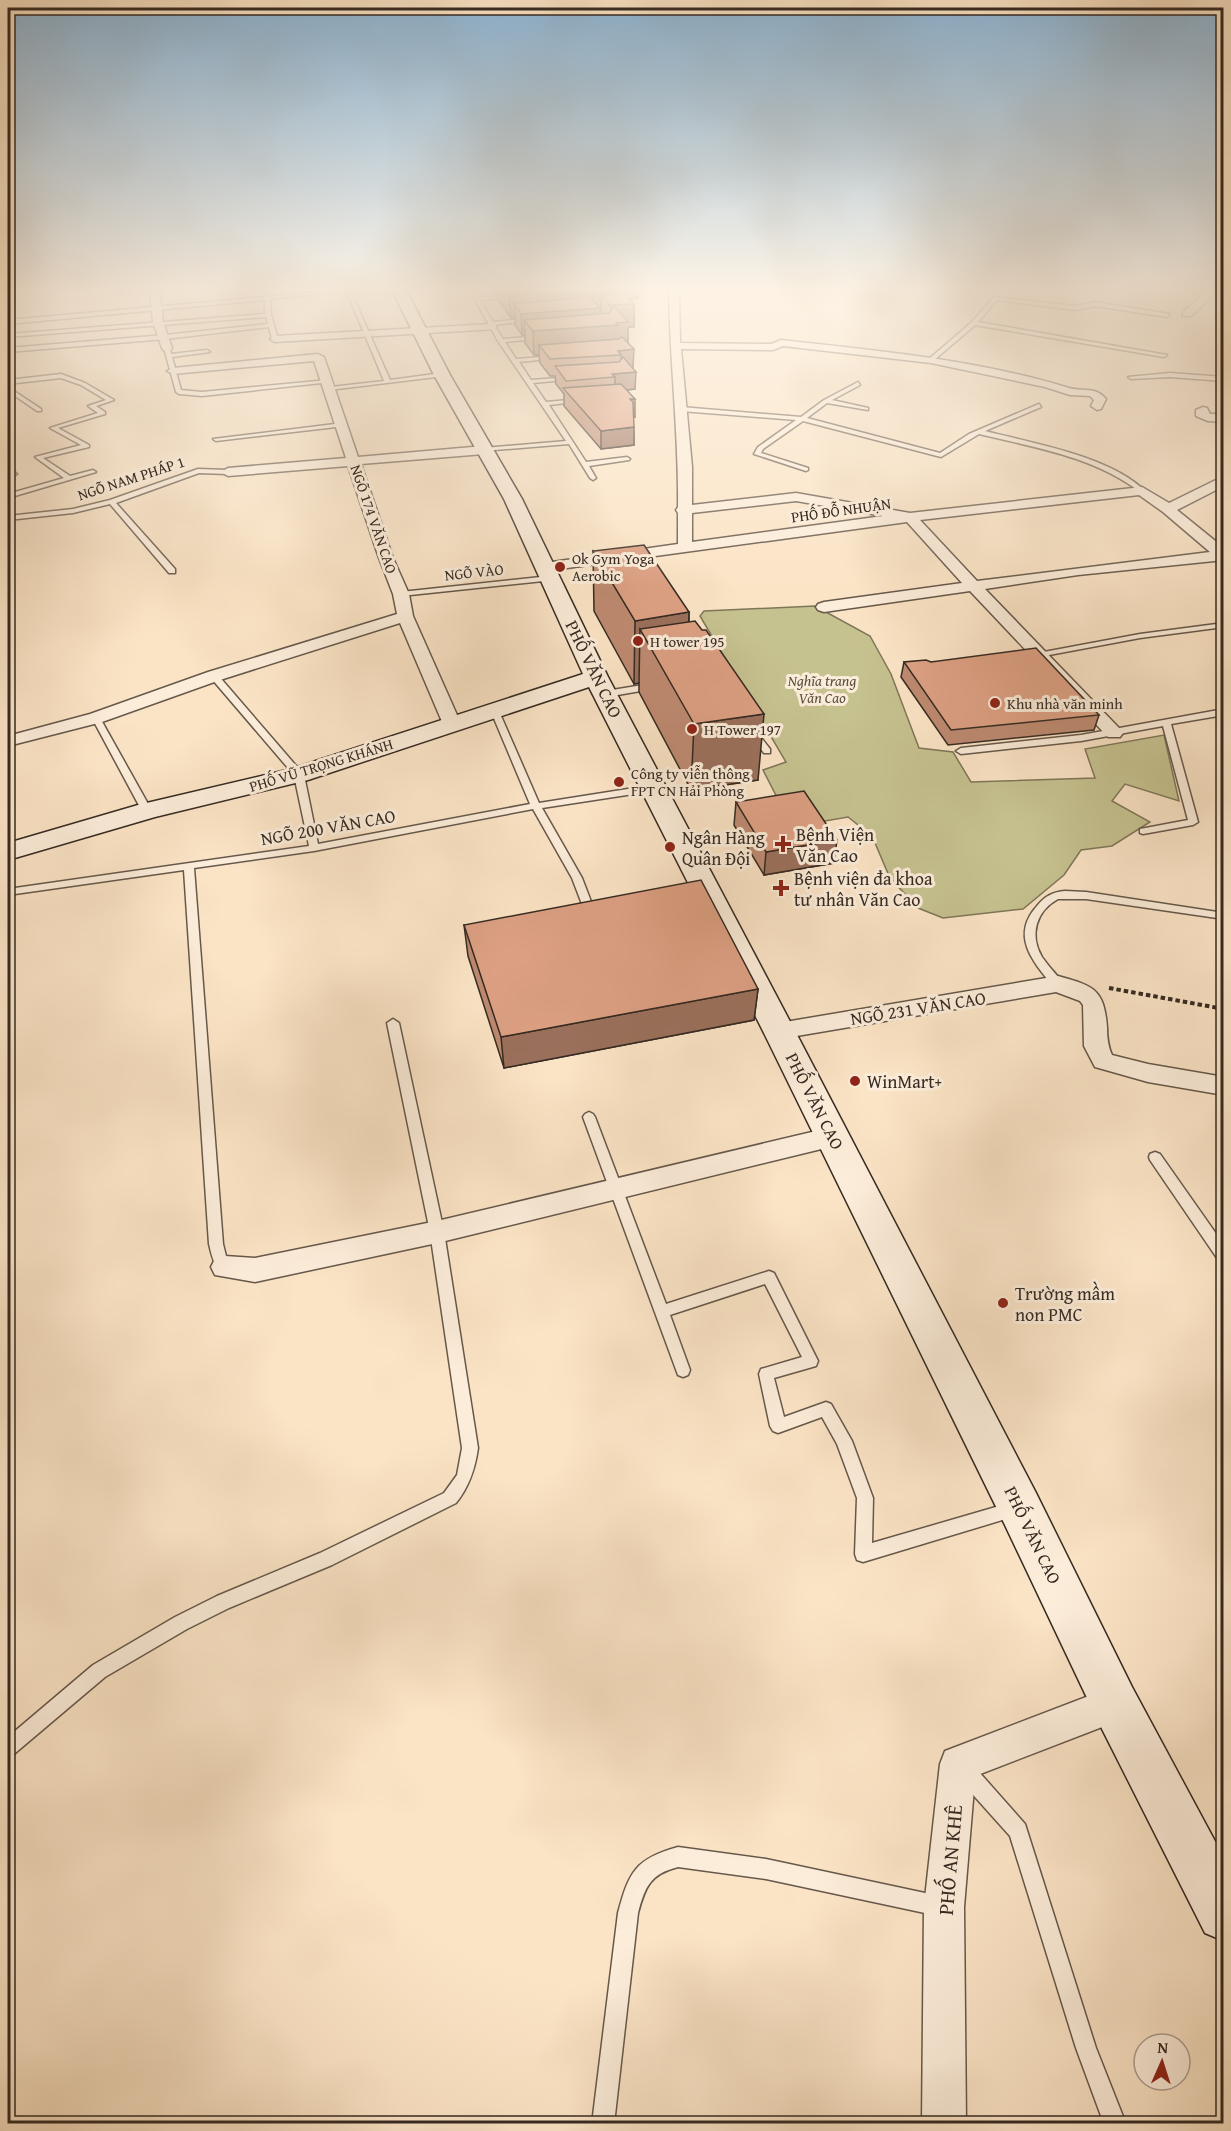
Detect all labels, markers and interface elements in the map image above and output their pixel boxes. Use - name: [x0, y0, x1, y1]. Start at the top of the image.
- street label: NGÕ NAM PHÁP 1: [75, 451, 187, 505]
- street label: NGÕ 174 VĂN CAO: [346, 462, 402, 576]
- street label: PHỐ ĐỖ NHUẬN: [790, 492, 892, 527]
- place label: Ok Gym Yoga Aerobic: [572, 548, 654, 586]
- street label: NGÕ VÀO: [444, 558, 504, 586]
- marker: Ok Gym Yoga Aerobic: [553, 560, 567, 574]
- street label: PHỐ VĂN CAO: [559, 615, 630, 723]
- place label: H tower 195: [650, 631, 725, 652]
- marker: H tower 195: [631, 634, 645, 648]
- park label: Nghĩa trang Văn Cao: [788, 670, 856, 708]
- place label: Khu nhà văn minh: [1007, 693, 1123, 714]
- marker: Khu nhà văn minh: [988, 696, 1002, 710]
- place label: H Tower 197: [704, 719, 781, 740]
- marker: H Tower 197: [685, 722, 699, 736]
- street label: PHỐ VŨ TRỌNG KHÁNH: [246, 732, 395, 797]
- place label: Công ty viễn thông FPT CN Hải Phòng: [631, 763, 750, 801]
- marker: Công ty viễn thông FPT CN Hải Phòng: [612, 775, 626, 789]
- street label: NGÕ 200 VĂN CAO: [258, 802, 398, 852]
- place label: Bệnh Viện Văn Cao: [796, 821, 874, 869]
- place label: Ngân Hàng Quân Đội: [682, 824, 765, 872]
- marker: Bệnh Viện Văn Cao: [774, 835, 792, 853]
- marker: Ngân Hàng Quân Đội: [663, 840, 677, 854]
- place label: Bệnh viện đa khoa tư nhân Văn Cao: [794, 865, 933, 913]
- marker: Bệnh viện đa khoa tư nhân Văn Cao: [772, 879, 790, 897]
- street label: NGÕ 231 VĂN CAO: [848, 984, 988, 1032]
- street label: PHỐ VĂN CAO: [779, 1047, 852, 1154]
- place label: WinMart+: [867, 1068, 942, 1095]
- marker: WinMart+: [848, 1074, 862, 1088]
- place label: Trường mầm non PMC: [1015, 1280, 1115, 1328]
- marker: Trường mầm non PMC: [996, 1296, 1010, 1310]
- street label: PHỐ VĂN CAO: [998, 1481, 1069, 1589]
- street label: PHỐ AN KHÊ: [930, 1803, 970, 1916]
- north arrow: [1132, 2032, 1192, 2092]
- text: N: [1157, 2035, 1169, 2059]

